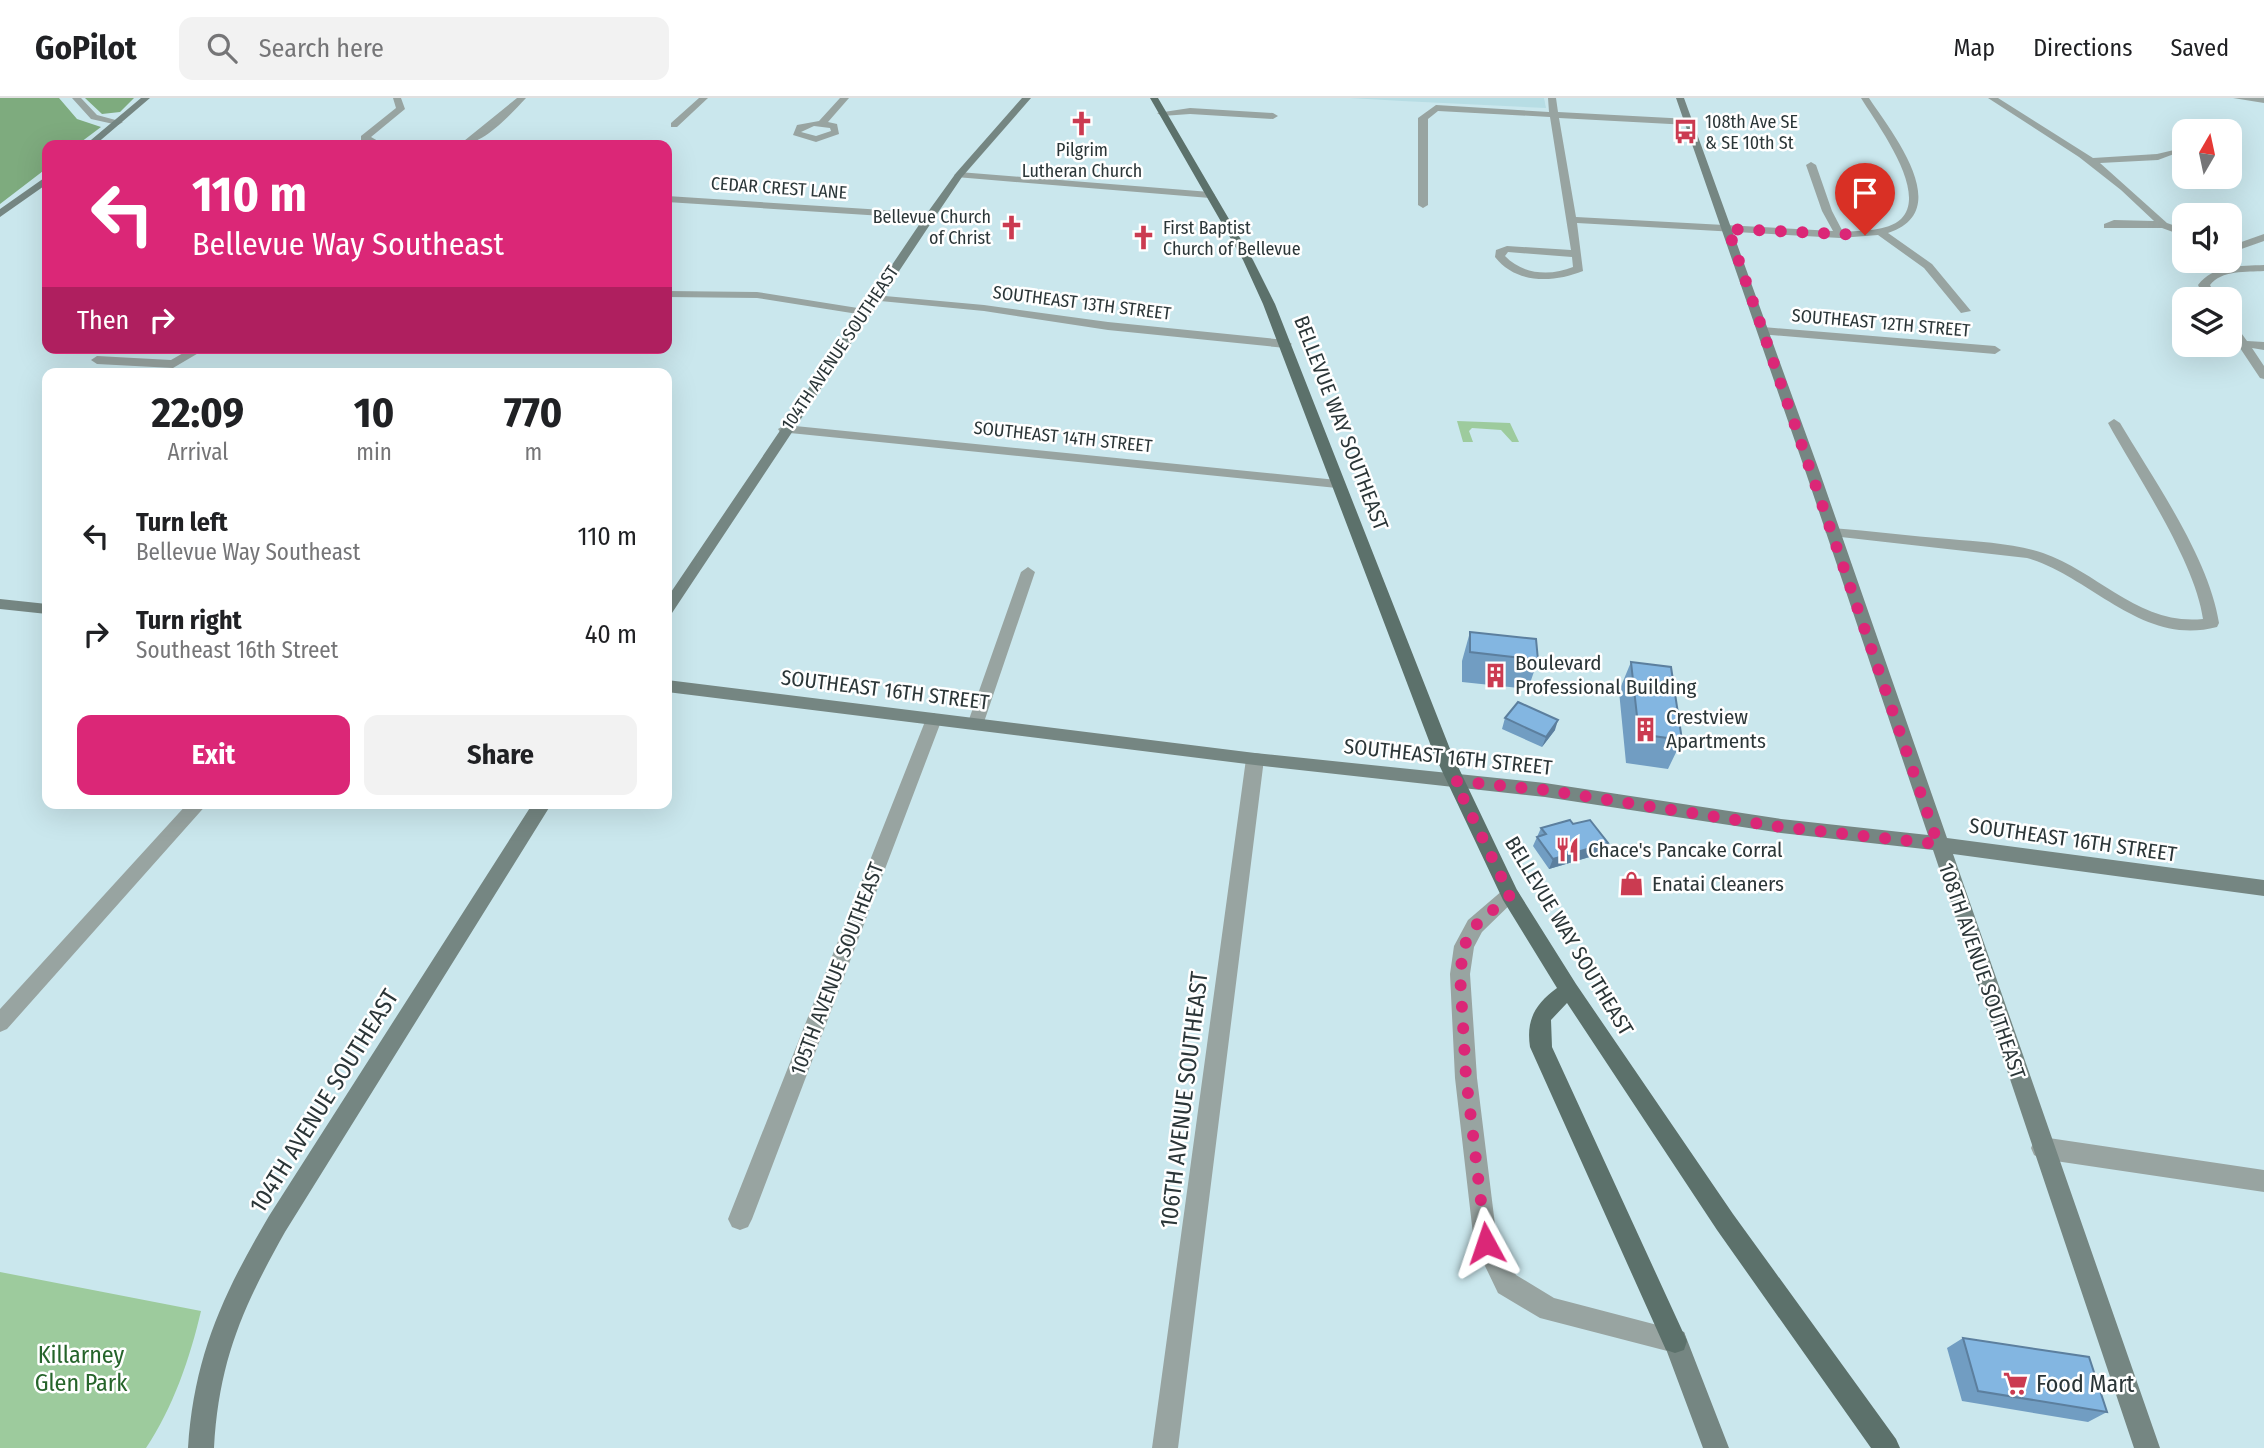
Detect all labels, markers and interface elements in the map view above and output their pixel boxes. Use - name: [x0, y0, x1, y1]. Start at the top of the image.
- search box: [179, 17, 669, 80]
- text: GoPilot: [35, 28, 137, 68]
- icon: search: [203, 29, 241, 67]
- text: Search here: [259, 33, 384, 64]
- text: Map: [1954, 34, 1995, 62]
- text: Directions: [2033, 34, 2132, 62]
- text: Saved: [2170, 34, 2229, 62]
- church icon: Pilgrim Lutheran Church: [1068, 109, 1096, 137]
- place label: 108th Ave SE & SE 10th St: [1705, 111, 1798, 154]
- bus stop icon: 108th Ave SE & SE 10th St: [1671, 118, 1699, 146]
- north arrow: [2172, 119, 2242, 189]
- map controls: [2172, 119, 2242, 357]
- place label: Pilgrim Lutheran Church: [1022, 139, 1142, 182]
- pin: [1835, 163, 1895, 235]
- text: 110 m: [192, 165, 307, 224]
- icon: left: [77, 168, 168, 259]
- street label: CEDAR CREST LANE: [710, 172, 848, 204]
- icon: arrive: [1846, 174, 1884, 212]
- button: sound: [2172, 203, 2242, 273]
- place label: Bellevue Church of Christ: [873, 206, 991, 249]
- church icon: Bellevue Church of Christ: [997, 213, 1025, 241]
- place label: First Baptist Church of Bellevue: [1163, 217, 1301, 260]
- church icon: First Baptist Church of Bellevue: [1129, 224, 1157, 252]
- text: Bellevue Way Southeast: [192, 225, 504, 263]
- street label: 104TH AVENUE SOUTHEAST: [777, 261, 904, 434]
- street label: SOUTHEAST 13TH STREET: [992, 281, 1173, 325]
- button: layers: [2172, 287, 2242, 357]
- icon: right: [143, 301, 181, 339]
- street label: SOUTHEAST 12TH STREET: [1791, 304, 1972, 342]
- text: Then: [77, 305, 129, 336]
- street label: BELLEVUE WAY SOUTHEAST: [1288, 312, 1394, 534]
- text: 22:09: [151, 388, 244, 438]
- text: 10: [354, 388, 395, 438]
- text: 770: [504, 388, 563, 438]
- street label: SOUTHEAST 14TH STREET: [973, 417, 1154, 457]
- text: Arrival: [167, 438, 228, 466]
- text: min: [356, 438, 392, 466]
- text: m: [524, 438, 542, 466]
- text: Turn left: [136, 507, 228, 538]
- icon: left: [77, 517, 115, 555]
- text: 110 m: [577, 521, 637, 552]
- text: Bellevue Way Southeast: [136, 538, 360, 566]
- text: Turn right: [136, 605, 242, 636]
- icon: right: [77, 615, 115, 653]
- text: 40 m: [585, 619, 637, 650]
- text: Southeast 16th Street: [136, 636, 338, 664]
- place label: Boulevard Professional Building: [1515, 650, 1696, 700]
- building icon: Boulevard Professional Building: [1481, 661, 1509, 689]
- street label: SOUTHEAST 16TH STREET: [780, 664, 991, 716]
- place label: Crestview Apartments: [1666, 704, 1766, 754]
- button: Exit: [77, 715, 350, 795]
- button: Share: [364, 715, 637, 795]
- building icon: Crestview Apartments: [1632, 715, 1660, 743]
- street label: SOUTHEAST 16TH STREET: [1343, 733, 1554, 781]
- street label: SOUTHEAST 16TH STREET: [1968, 813, 2179, 867]
- street label: BELLEVUE WAY SOUTHEAST: [1499, 832, 1639, 1041]
- restaurant icon: Chace's Pancake Corral: [1554, 836, 1582, 864]
- place label: Chace's Pancake Corral: [1588, 837, 1783, 863]
- street label: 105TH AVENUE SOUTHEAST: [784, 859, 890, 1079]
- street label: 108TH AVENUE SOUTHEAST: [1933, 860, 2031, 1083]
- shop icon: Enatai Cleaners: [1618, 870, 1646, 898]
- place label: Enatai Cleaners: [1652, 871, 1784, 897]
- street label: 106TH AVENUE SOUTHEAST: [1154, 970, 1214, 1230]
- street label: 104TH AVENUE SOUTHEAST: [244, 984, 404, 1218]
- position arrow: [1449, 1206, 1523, 1280]
- park label: Killarney Glen Park: [35, 1341, 128, 1397]
- supermarket icon: Food Mart: [2002, 1370, 2030, 1398]
- place label: Food Mart: [2036, 1370, 2135, 1398]

